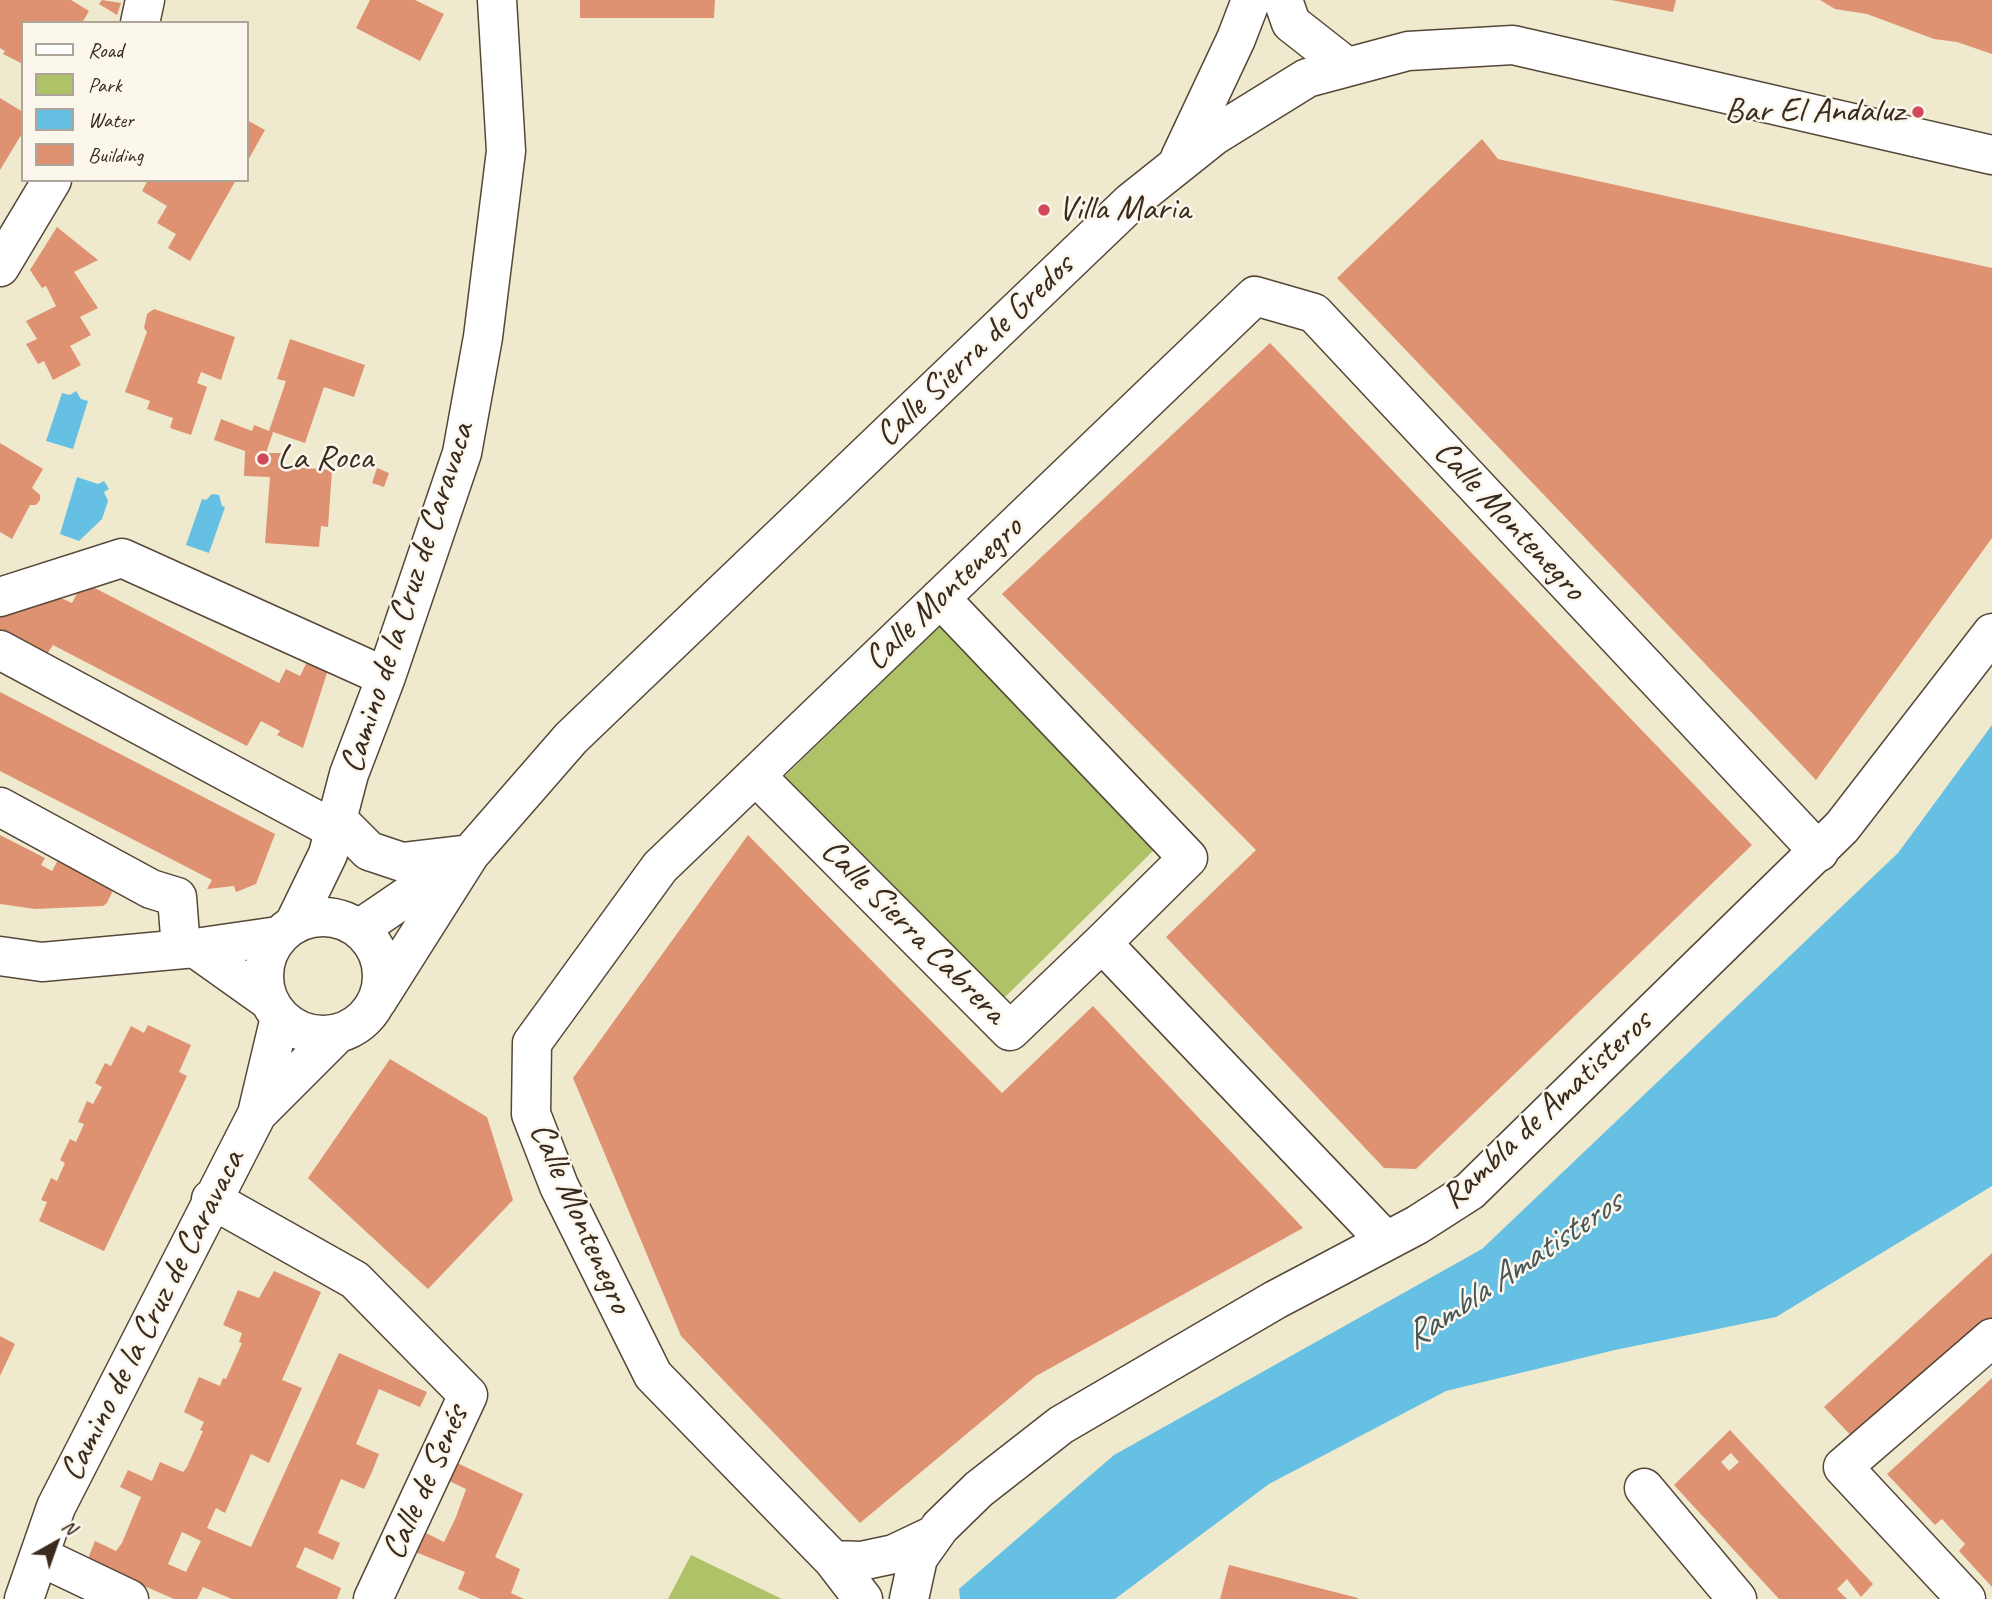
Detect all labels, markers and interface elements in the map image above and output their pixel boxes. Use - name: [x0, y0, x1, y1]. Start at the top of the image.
- legend: [21, 21, 248, 182]
- text: Road: [88, 37, 123, 63]
- text: Park: [88, 72, 121, 98]
- place label: Bar El Andaluz: [1725, 91, 1904, 133]
- marker: Bar El Andaluz: [1910, 104, 1926, 120]
- text: Water: [88, 107, 134, 133]
- text: Building: [88, 142, 143, 168]
- place label: Villa Maria: [1058, 189, 1190, 231]
- marker: Villa Maria: [1036, 202, 1052, 218]
- street label: Calle Sierra de Gredos: [867, 246, 1083, 456]
- street label: Camino de la Cruz de Caravaca: [332, 418, 484, 778]
- street label: Calle Montenegro: [1424, 432, 1594, 610]
- place label: La Roca: [277, 438, 373, 480]
- marker: La Roca: [255, 451, 271, 467]
- street label: Calle Montenegro: [856, 508, 1032, 680]
- street label: Calle Sierra Cabrera: [811, 830, 1015, 1034]
- street label: Rambla de Amatisteros: [1433, 1002, 1661, 1218]
- street label: Calle Montenegro: [519, 1116, 641, 1320]
- street label: Camino de la Cruz de Caravaca: [51, 1144, 255, 1488]
- water label: Rambla Amatisteros: [1396, 1182, 1630, 1360]
- street label: Calle de Senés: [373, 1400, 479, 1566]
- north arrow: [21, 1508, 91, 1578]
- text: N: [57, 1514, 82, 1540]

